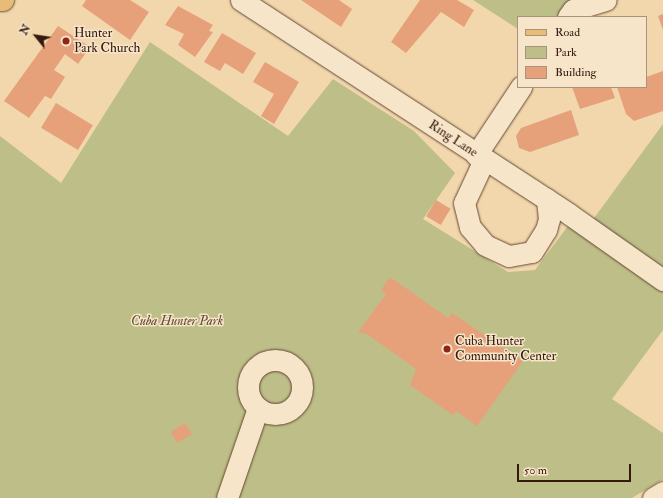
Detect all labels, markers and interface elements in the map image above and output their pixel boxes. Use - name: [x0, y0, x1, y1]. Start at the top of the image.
- north arrow: [16, 16, 56, 56]
- legend: [517, 16, 647, 88]
- text: N: [17, 22, 33, 37]
- text: Road: [555, 25, 580, 40]
- place label: Hunter Park Church: [74, 26, 140, 57]
- marker: Hunter Park Church: [61, 36, 71, 46]
- text: Park: [555, 45, 577, 60]
- text: Building: [555, 65, 596, 80]
- street label: Ring Lane: [425, 117, 481, 161]
- park label: Cuba Hunter Park: [131, 313, 223, 329]
- place label: Cuba Hunter Community Center: [455, 334, 556, 365]
- marker: Cuba Hunter Community Center: [442, 344, 452, 354]
- scale bar: [519, 456, 633, 482]
- text: 50 m: [524, 463, 547, 478]

